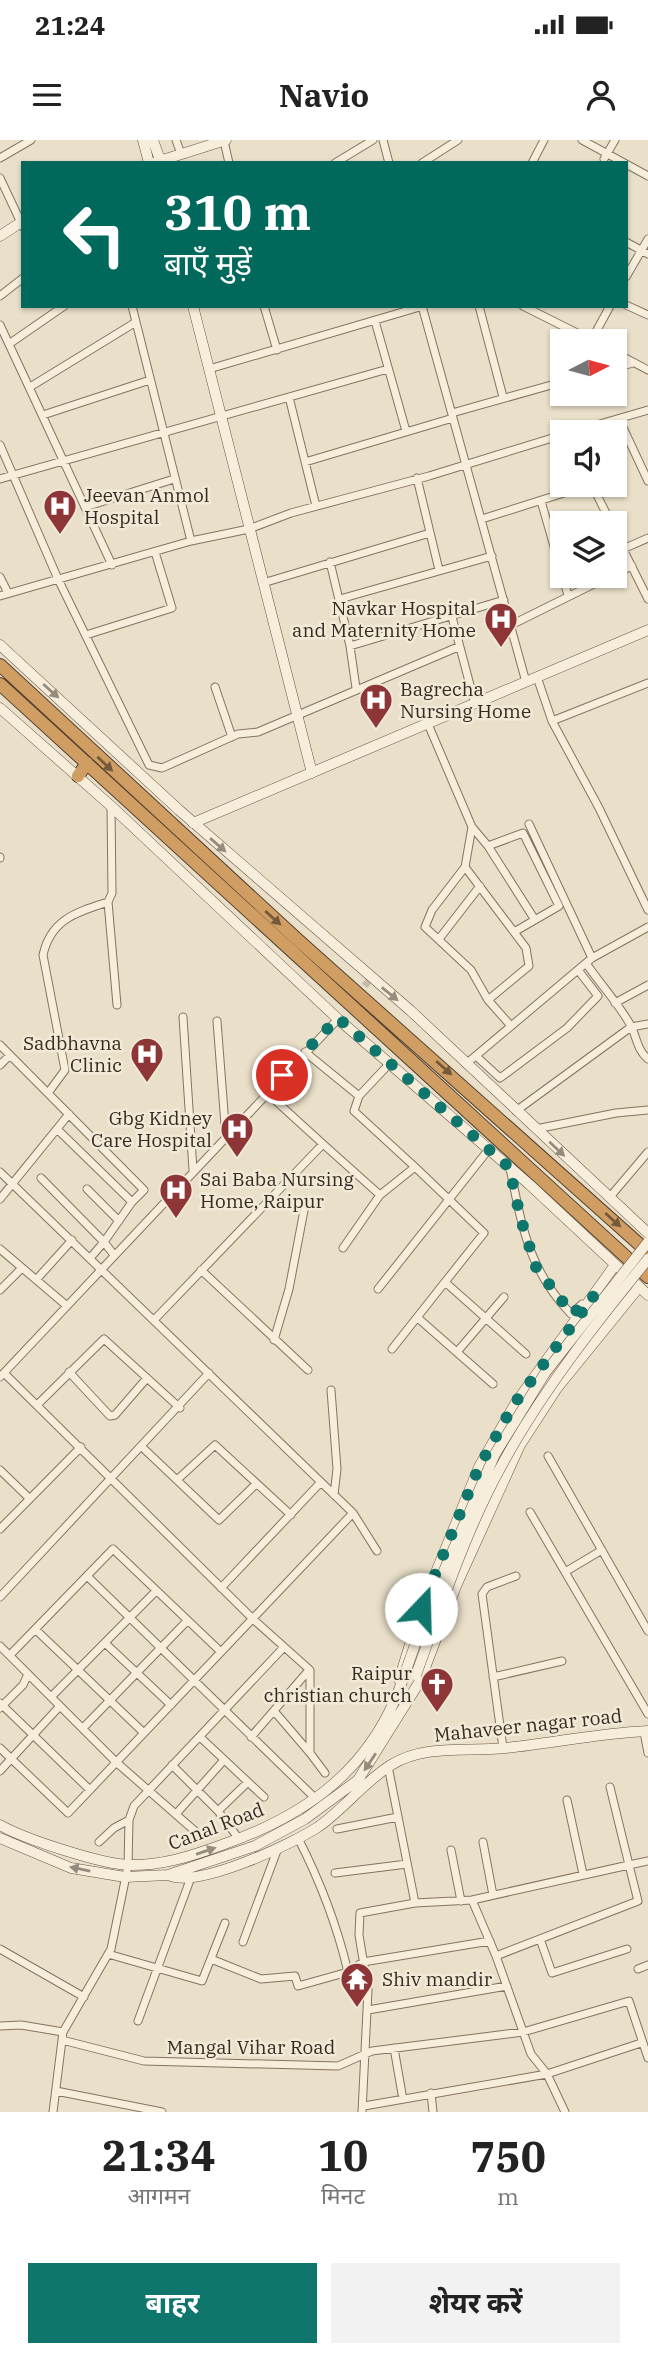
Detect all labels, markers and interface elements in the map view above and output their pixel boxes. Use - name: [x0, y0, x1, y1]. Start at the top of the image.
- text: 21:24: [35, 8, 105, 42]
- text: Navio: [279, 74, 369, 116]
- icon: menu: [28, 76, 66, 114]
- icon: person: [582, 76, 620, 114]
- text: 310 m: [164, 180, 311, 243]
- icon: left: [49, 189, 140, 280]
- text: बाएँ मुड़ें: [164, 242, 252, 284]
- north arrow: [550, 329, 626, 406]
- map controls: [550, 329, 627, 588]
- button: sound: [550, 420, 627, 497]
- place label: Jeevan Anmol Hospital: [84, 483, 210, 529]
- hospital icon: Jeevan Anmol Hospital: [41, 487, 79, 536]
- button: layers: [550, 511, 627, 588]
- place label: Navkar Hospital and Maternity Home: [292, 596, 476, 642]
- hospital icon: Navkar Hospital and Maternity Home: [482, 600, 520, 649]
- place label: Bagrecha Nursing Home: [400, 677, 531, 723]
- hospital icon: Bagrecha Nursing Home: [357, 681, 395, 730]
- one-way arrow: [42, 682, 59, 698]
- one-way arrow: [96, 756, 114, 772]
- one-way arrow: [209, 837, 227, 853]
- one-way arrow: [264, 909, 281, 925]
- one-way arrow: [381, 986, 398, 1001]
- place label: Sadbhavna Clinic: [23, 1031, 122, 1077]
- hospital icon: Sadbhavna Clinic: [128, 1035, 166, 1084]
- pin: [252, 1045, 312, 1105]
- icon: arrive: [263, 1056, 301, 1094]
- one-way arrow: [435, 1060, 453, 1076]
- place label: Gbg Kidney Care Hospital: [91, 1106, 213, 1152]
- hospital icon: Gbg Kidney Care Hospital: [218, 1110, 256, 1159]
- one-way arrow: [548, 1140, 565, 1156]
- place label: Sai Baba Nursing Home, Raipur: [200, 1167, 355, 1213]
- hospital icon: Sai Baba Nursing Home, Raipur: [157, 1171, 195, 1220]
- one-way arrow: [604, 1212, 621, 1228]
- position arrow: [384, 1572, 458, 1646]
- place label: Raipur christian church: [264, 1661, 413, 1707]
- church icon: Raipur christian church: [418, 1665, 456, 1714]
- street label: Mahaveer nagar road: [433, 1703, 623, 1747]
- one-way arrow: [364, 1752, 377, 1772]
- street label: Canal Road: [165, 1797, 267, 1855]
- one-way arrow: [196, 1845, 217, 1856]
- one-way arrow: [69, 1863, 91, 1874]
- temple icon: Shiv mandir: [338, 1960, 376, 2009]
- place label: Shiv mandir: [382, 1967, 493, 1991]
- street label: Mangal Vihar Road: [167, 2035, 335, 2059]
- text: 21:34: [102, 2128, 216, 2183]
- text: 10: [318, 2128, 368, 2183]
- text: 750: [470, 2129, 546, 2184]
- text: आगमन: [127, 2180, 190, 2210]
- text: मिनट: [321, 2180, 365, 2210]
- text: m: [497, 2181, 519, 2211]
- button: बाहर: [28, 2263, 317, 2343]
- button: शेयर करें: [331, 2263, 620, 2343]

